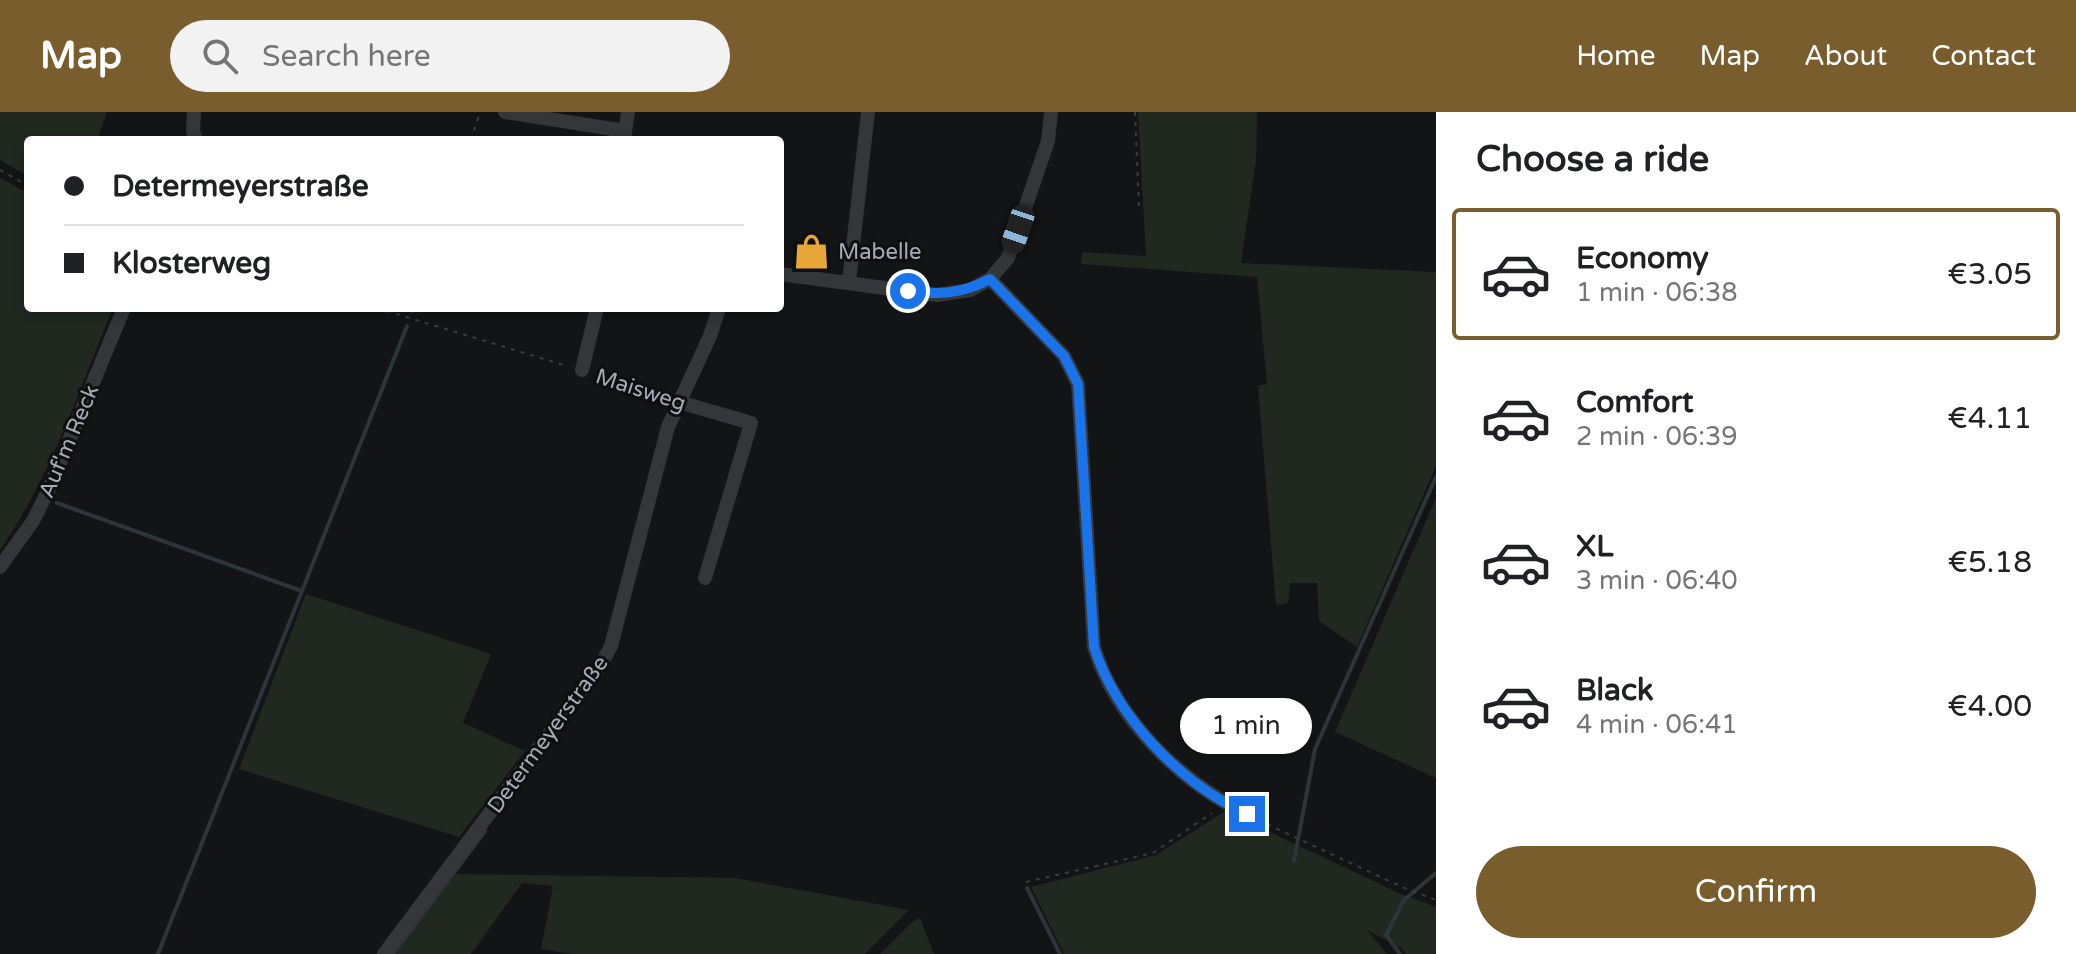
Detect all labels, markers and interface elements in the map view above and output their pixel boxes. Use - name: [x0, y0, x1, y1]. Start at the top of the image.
- search box: [170, 20, 730, 92]
- text: Map: [40, 33, 122, 79]
- icon: search: [198, 34, 242, 78]
- text: Search here: [262, 38, 431, 75]
- text: Home: [1576, 39, 1656, 73]
- text: Map: [1700, 39, 1760, 73]
- text: About: [1804, 39, 1887, 73]
- text: Contact: [1931, 39, 2036, 73]
- text: Choose a ride: [1476, 138, 1709, 181]
- text: Determeyerstraße: [112, 168, 369, 205]
- car: [999, 202, 1037, 256]
- shop icon: Mabelle: [793, 232, 831, 270]
- icon: car: [1480, 238, 1552, 310]
- place label: Mabelle: [838, 239, 921, 265]
- text: Economy: [1576, 240, 1709, 277]
- text: Klosterweg: [112, 245, 271, 282]
- text: €3.05: [1947, 256, 2032, 293]
- route start: [890, 273, 926, 309]
- text: 1 min · 06:38: [1576, 277, 1738, 308]
- street label: Maisweg: [592, 363, 689, 417]
- street label: Auf'm Reck: [33, 381, 104, 502]
- icon: car: [1480, 382, 1552, 454]
- text: Comfort: [1576, 384, 1694, 421]
- text: €4.11: [1947, 400, 2032, 437]
- text: 2 min · 06:39: [1576, 421, 1738, 452]
- icon: car: [1480, 526, 1552, 598]
- text: XL: [1576, 528, 1613, 565]
- text: €5.18: [1948, 544, 2032, 581]
- text: 3 min · 06:40: [1576, 565, 1738, 596]
- street label: Determeyerstraße: [482, 651, 614, 818]
- icon: car: [1480, 670, 1552, 742]
- text: Black: [1576, 672, 1653, 709]
- text: €4.00: [1947, 688, 2032, 725]
- callout: 1 min: [1181, 698, 1313, 754]
- text: 4 min · 06:41: [1576, 709, 1738, 740]
- text: 1 min: [1211, 710, 1281, 741]
- route end: [1229, 796, 1265, 832]
- button: Confirm: [1476, 846, 2036, 938]

